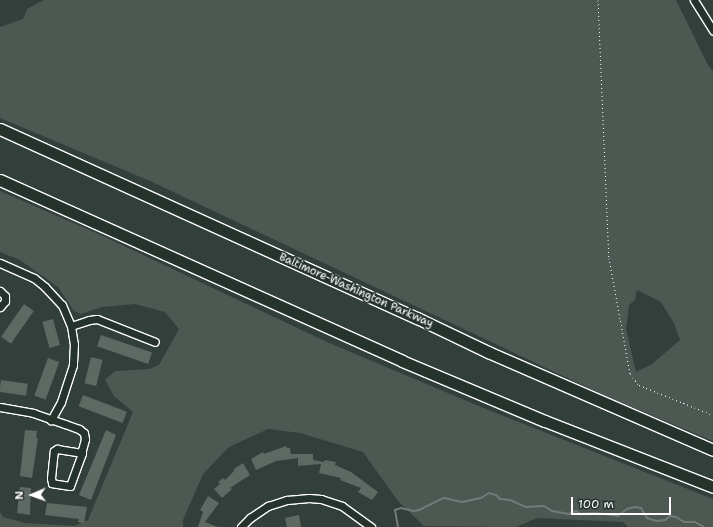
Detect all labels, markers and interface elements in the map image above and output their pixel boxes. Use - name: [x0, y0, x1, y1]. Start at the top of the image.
- street label: Baltimore-Washington Parkway: [277, 251, 435, 331]
- north arrow: [12, 475, 52, 515]
- scale bar: [573, 489, 673, 515]
- text: N: [12, 491, 27, 500]
- text: 100 m: [578, 496, 614, 512]

